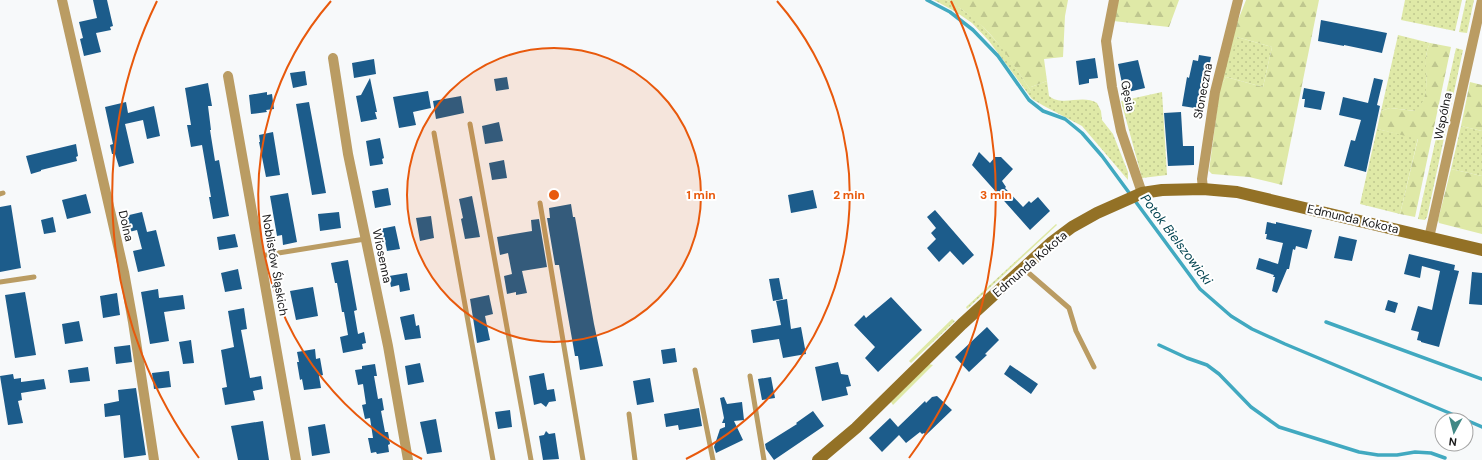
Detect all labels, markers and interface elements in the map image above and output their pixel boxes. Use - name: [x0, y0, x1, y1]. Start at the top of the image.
- street label: Słoneczna: [1190, 62, 1216, 120]
- street label: Gęsia: [1117, 79, 1139, 113]
- street label: Wspólna: [1430, 91, 1456, 141]
- text: 1 min: [686, 187, 716, 203]
- text: 2 min: [833, 187, 865, 203]
- text: 3 min: [980, 187, 1012, 203]
- centre of rings: [547, 188, 561, 202]
- water label: Potok Bielszowicki: [1137, 190, 1217, 289]
- street label: Edmunda Kokota: [1306, 201, 1400, 237]
- street label: Dolna: [115, 209, 137, 243]
- street label: Noblistów Śląskich: [258, 213, 292, 317]
- street label: Edmunda Kokota: [989, 227, 1071, 301]
- street label: Wiosenna: [368, 228, 396, 284]
- north arrow: [1434, 412, 1474, 452]
- text: N: [1448, 434, 1458, 449]

